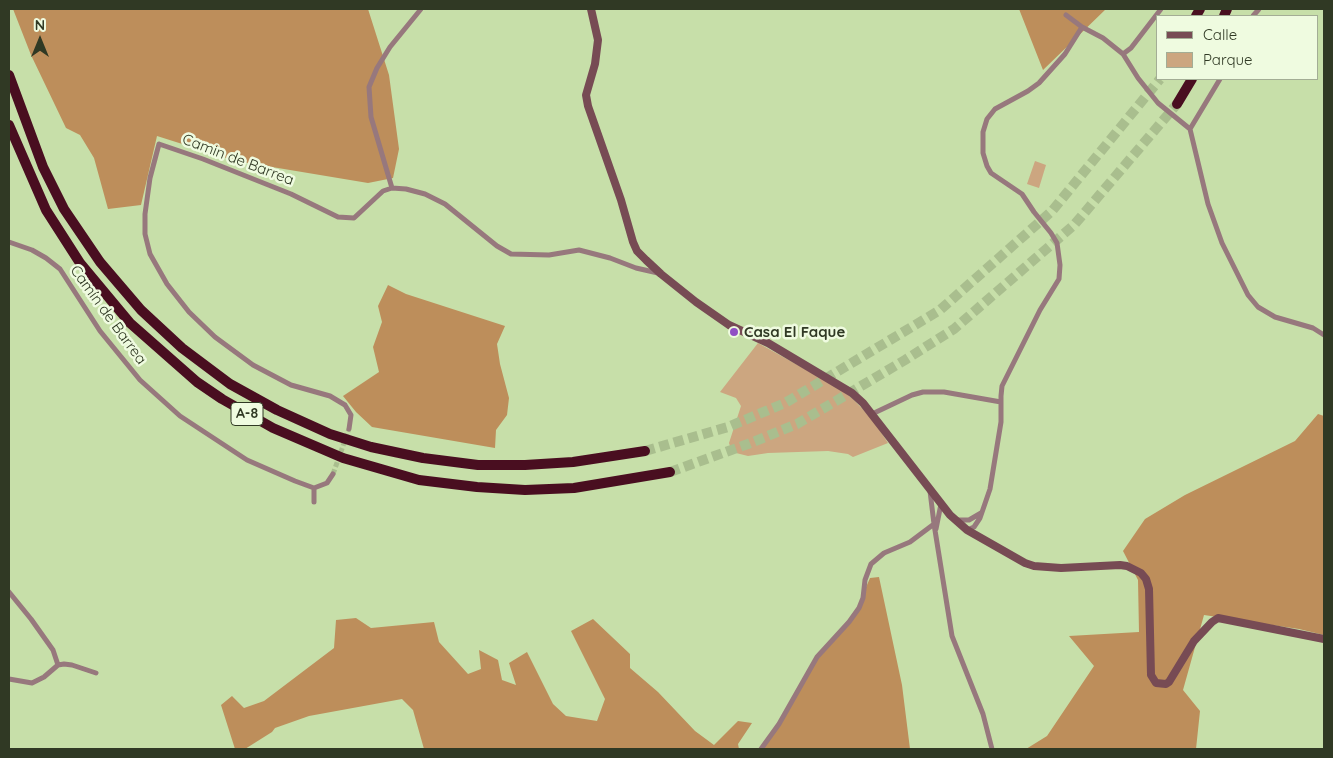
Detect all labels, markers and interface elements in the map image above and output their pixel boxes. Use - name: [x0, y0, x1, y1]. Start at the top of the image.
- north arrow: [15, 15, 65, 65]
- legend: [1156, 15, 1318, 80]
- text: N: [35, 16, 45, 34]
- text: Calle: [1203, 25, 1237, 44]
- text: Parque: [1203, 50, 1253, 69]
- street label: Camin de Barrea: [180, 130, 296, 190]
- street label: Camín de Barrea: [66, 262, 150, 368]
- place label: Casa El Faque: [744, 323, 845, 341]
- marker: Casa El Faque: [728, 326, 740, 338]
- road number: A-8: [231, 402, 263, 426]

